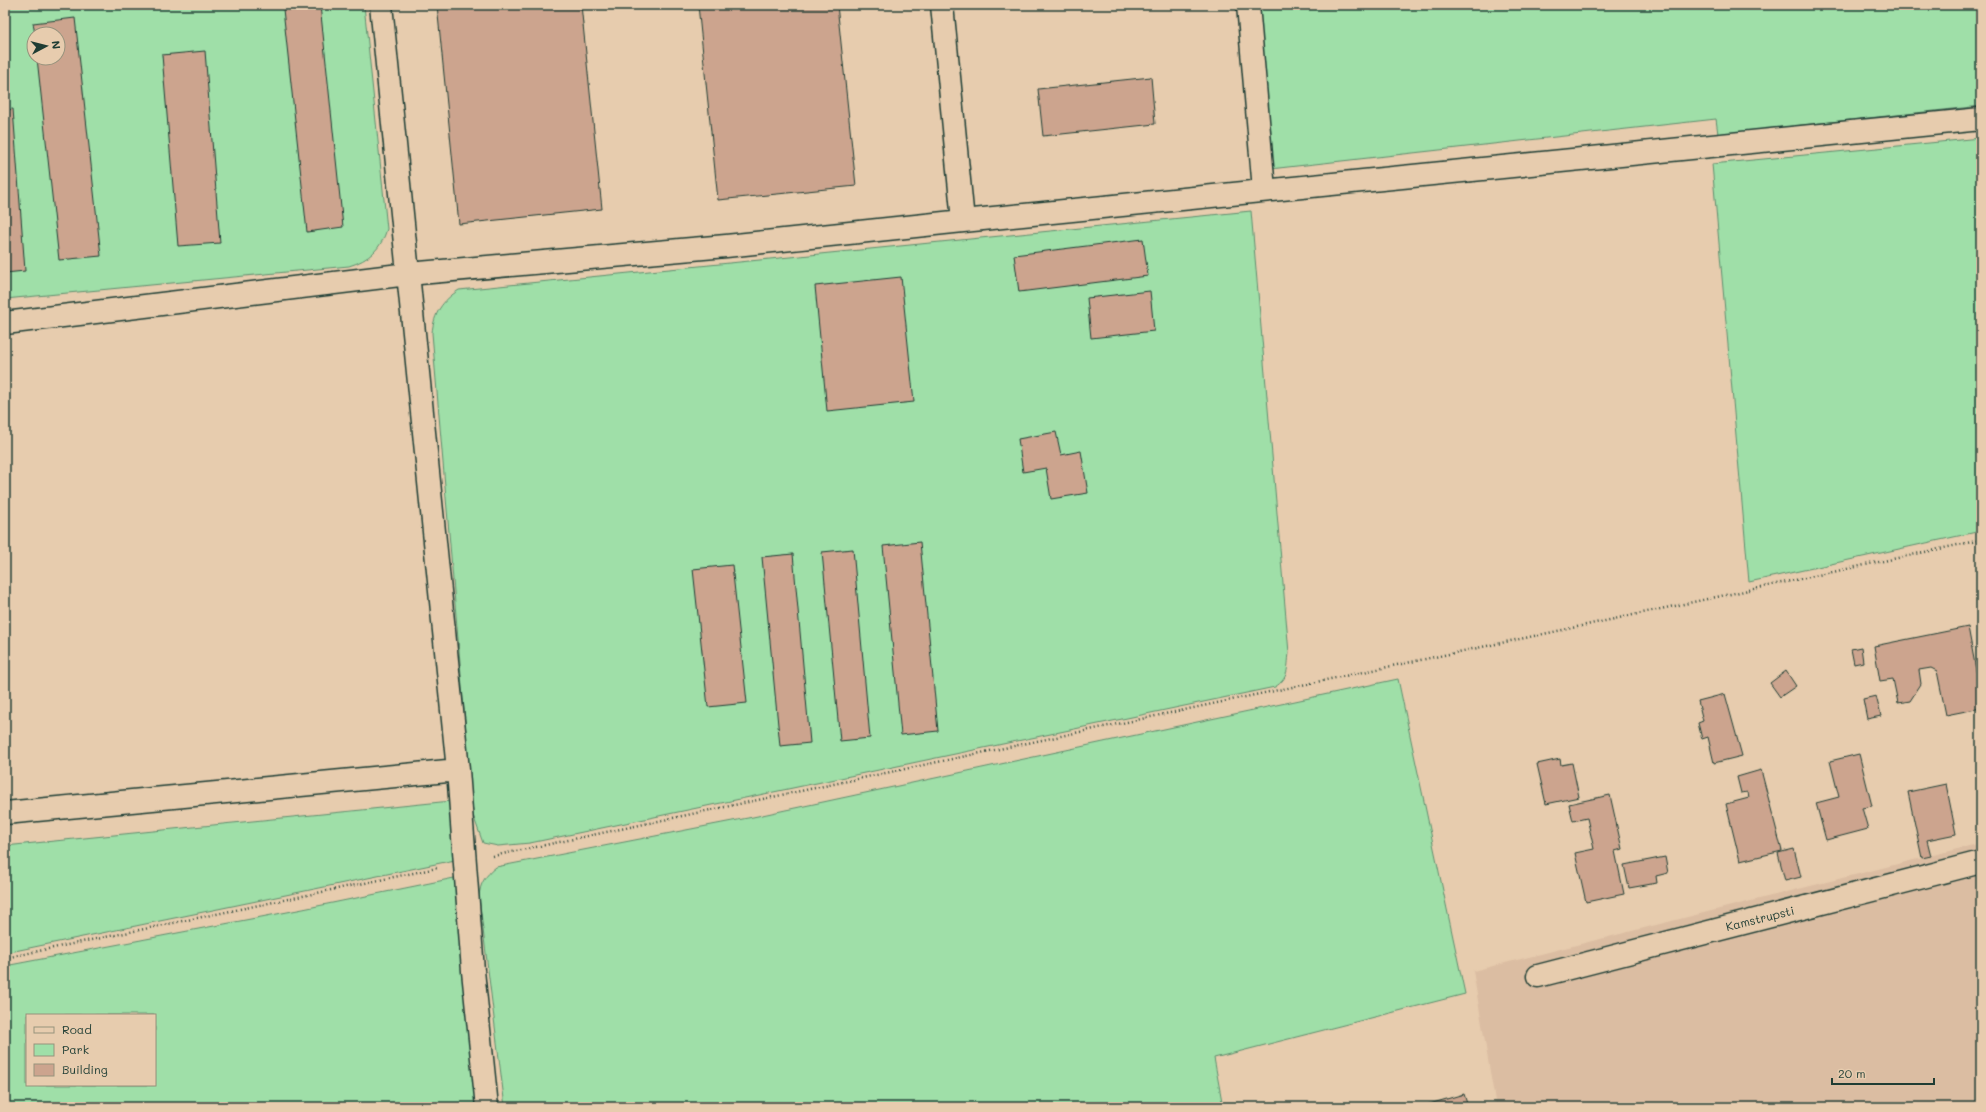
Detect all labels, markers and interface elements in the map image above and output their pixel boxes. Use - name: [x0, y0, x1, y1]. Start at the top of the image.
- north arrow: [26, 26, 66, 66]
- text: N: [48, 40, 64, 50]
- street label: Kamstrupsti: [1724, 902, 1796, 934]
- legend: [26, 1014, 156, 1086]
- text: Road: [62, 1021, 92, 1037]
- text: Park: [62, 1041, 89, 1057]
- scale bar: [1832, 1060, 1934, 1086]
- text: Building: [62, 1061, 108, 1077]
- text: 20 m: [1838, 1065, 1866, 1081]

